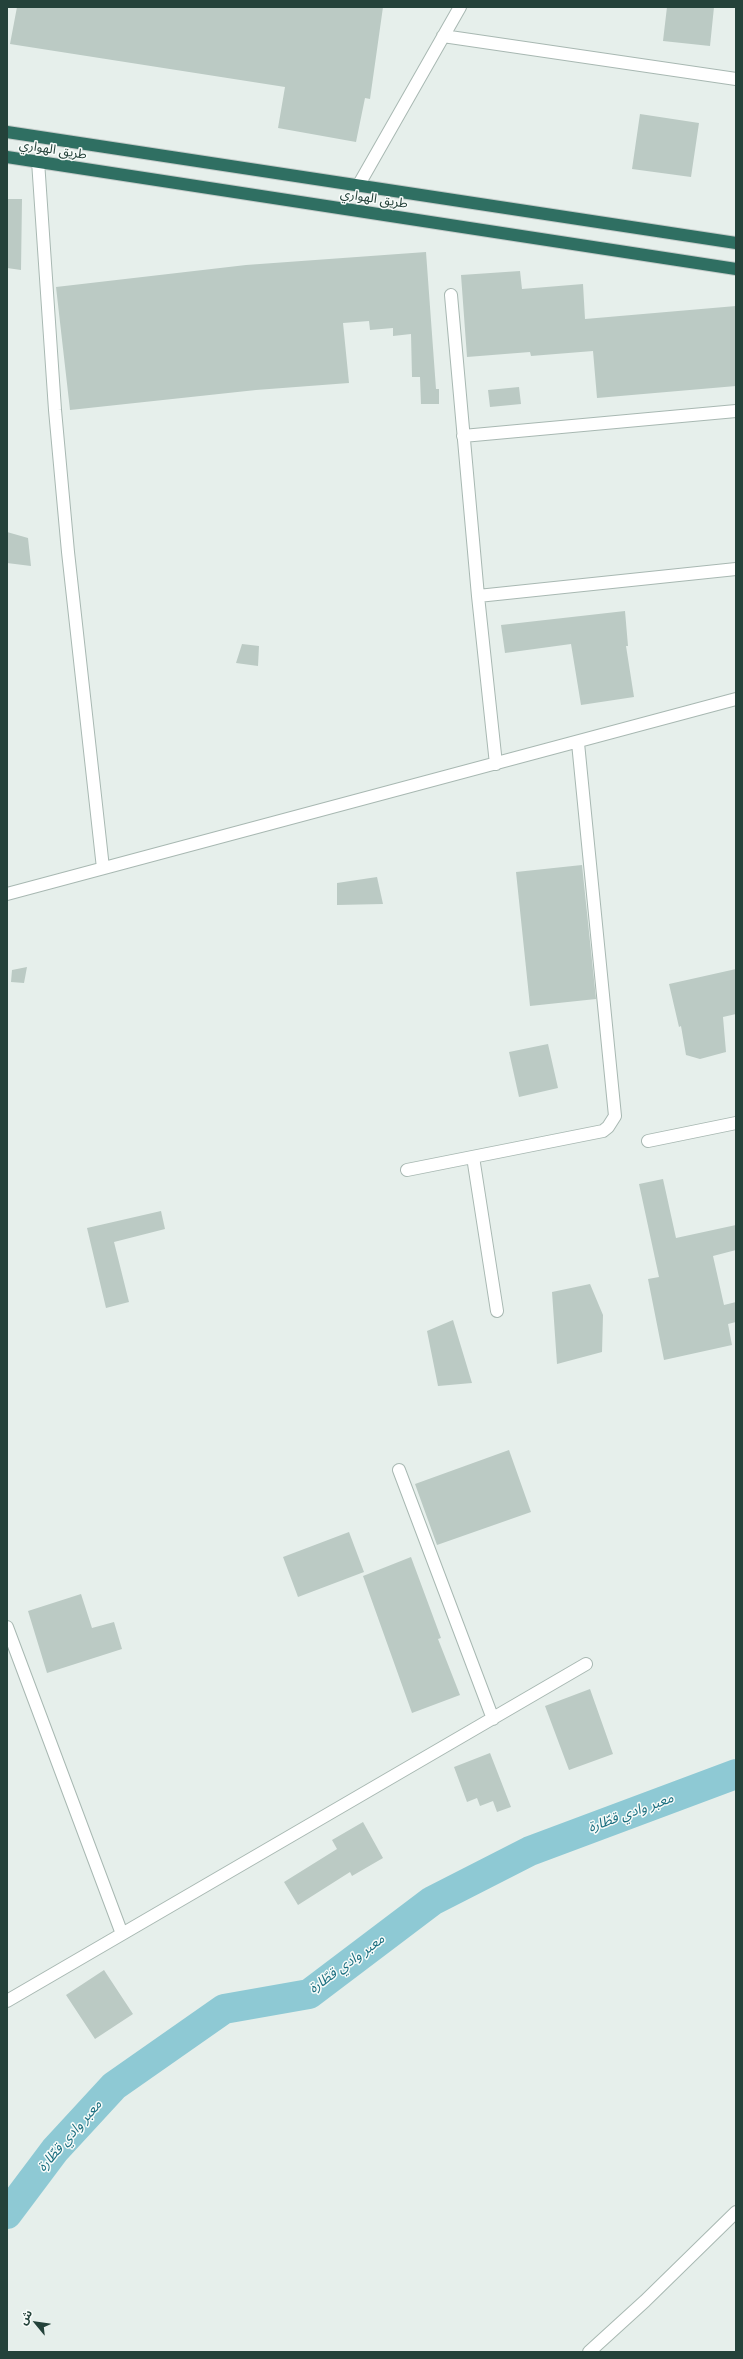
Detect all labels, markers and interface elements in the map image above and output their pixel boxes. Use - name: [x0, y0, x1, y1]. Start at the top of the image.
- street label: طريق الهواري: [18, 137, 88, 163]
- street label: طريق الهواري: [339, 186, 409, 212]
- water label: معبر وادي قطّارة: [586, 1790, 676, 1836]
- water label: معبر وادي قطّارة: [306, 1931, 388, 1997]
- water label: معبر وادي قطّارة: [34, 2097, 106, 2175]
- north arrow: [16, 2303, 56, 2343]
- text: ش: [16, 2307, 35, 2327]

